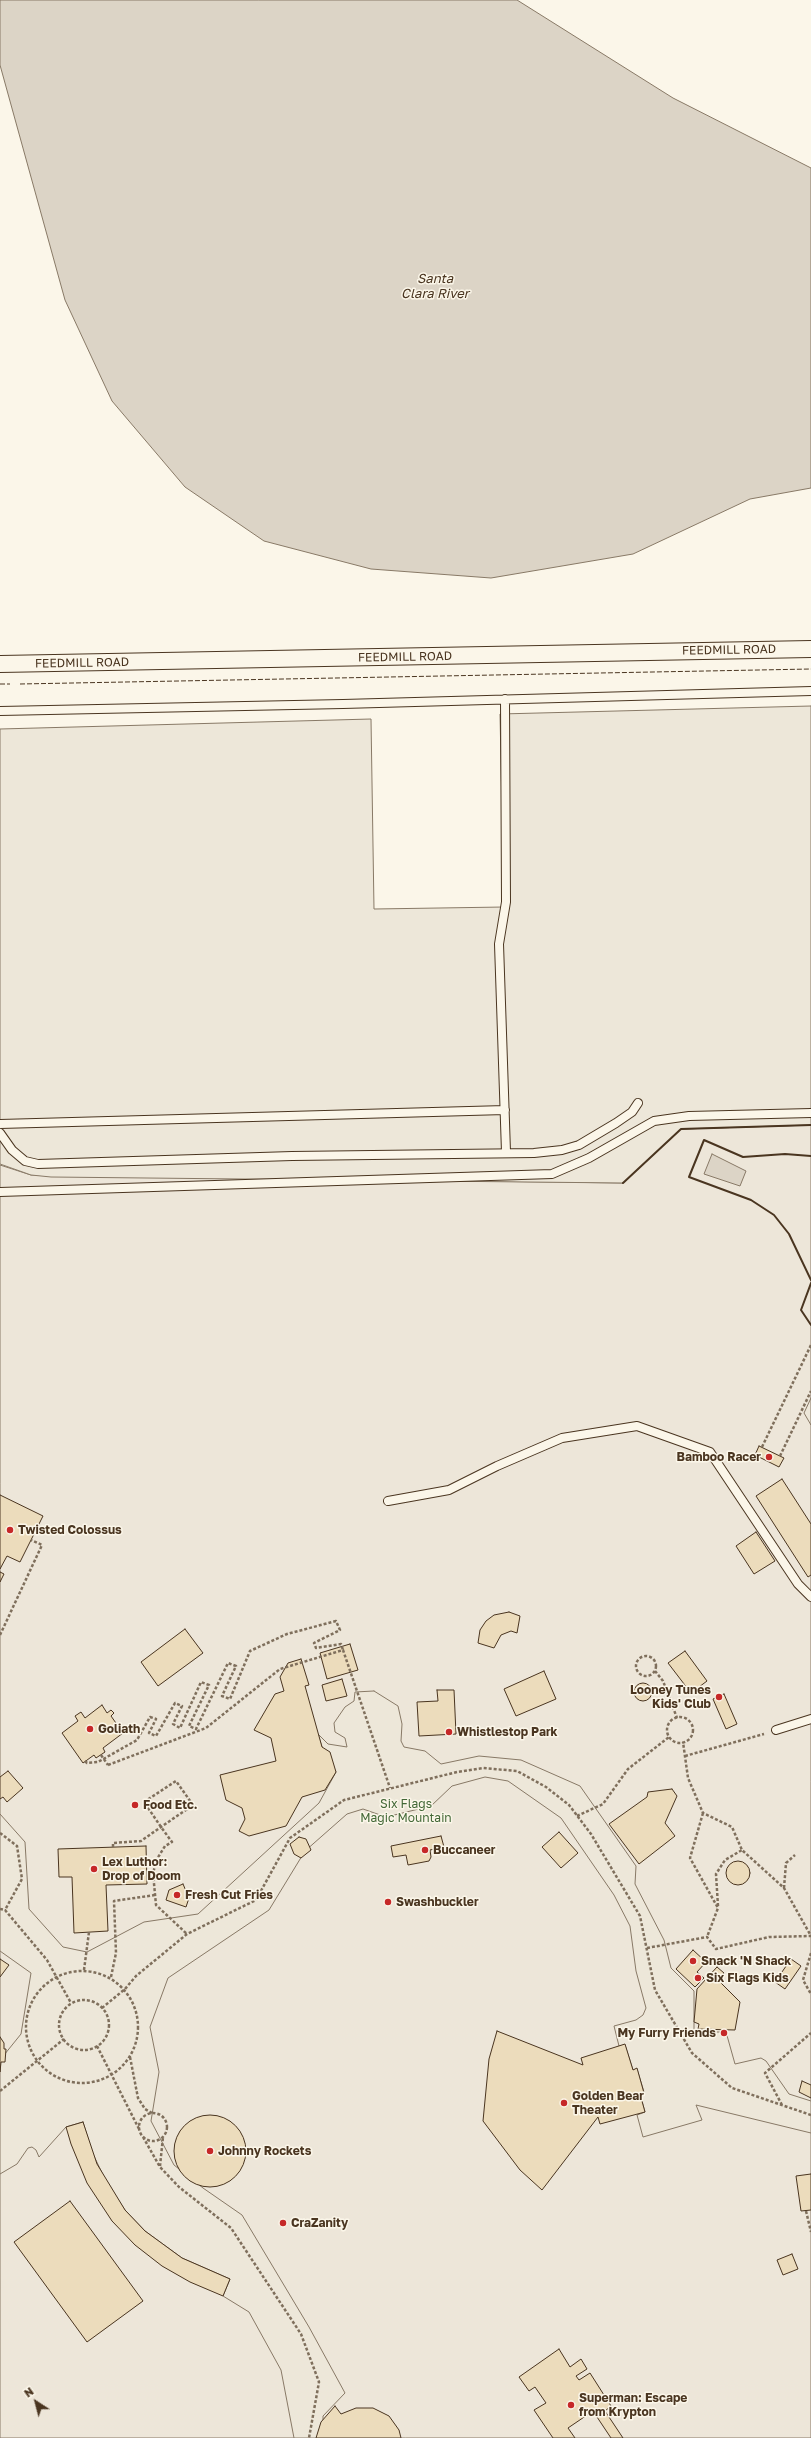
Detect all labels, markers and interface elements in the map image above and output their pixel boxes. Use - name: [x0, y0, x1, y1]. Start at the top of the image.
- water label: Santa Clara River: [401, 271, 469, 302]
- street label: FEEDMILL ROAD: [682, 642, 776, 658]
- street label: FEEDMILL ROAD: [358, 649, 452, 665]
- street label: FEEDMILL ROAD: [35, 655, 129, 671]
- place label: Bamboo Racer: [677, 1450, 761, 1464]
- marker: Bamboo Racer: [764, 1452, 774, 1462]
- place label: Twisted Colossus: [18, 1523, 122, 1537]
- marker: Twisted Colossus: [5, 1525, 15, 1535]
- place label: Looney Tunes Kids' Club: [630, 1683, 711, 1711]
- marker: Looney Tunes Kids' Club: [714, 1692, 724, 1702]
- place label: Goliath: [98, 1722, 140, 1736]
- marker: Goliath: [85, 1724, 95, 1734]
- place label: Whistlestop Park: [457, 1725, 558, 1739]
- marker: Whistlestop Park: [444, 1727, 454, 1737]
- park label: Six Flags Magic Mountain: [360, 1797, 452, 1825]
- place label: Food Etc.: [143, 1798, 198, 1812]
- marker: Food Etc.: [130, 1800, 140, 1810]
- place label: Buccaneer: [433, 1843, 495, 1857]
- marker: Buccaneer: [420, 1845, 430, 1855]
- place label: Lex Luthor: Drop of Doom: [102, 1855, 181, 1883]
- marker: Lex Luthor: Drop of Doom: [89, 1864, 99, 1874]
- place label: Fresh Cut Fries: [185, 1888, 273, 1902]
- marker: Fresh Cut Fries: [172, 1890, 182, 1900]
- place label: Swashbuckler: [396, 1895, 479, 1909]
- marker: Swashbuckler: [383, 1897, 393, 1907]
- place label: Snack 'N Shack: [701, 1954, 791, 1968]
- marker: Snack 'N Shack: [688, 1956, 698, 1966]
- place label: Six Flags Kids: [706, 1971, 789, 1985]
- marker: Six Flags Kids: [693, 1973, 703, 1983]
- place label: My Furry Friends: [617, 2026, 716, 2040]
- marker: My Furry Friends: [719, 2028, 729, 2038]
- place label: Golden Bear Theater: [572, 2089, 644, 2117]
- marker: Golden Bear Theater: [559, 2098, 569, 2108]
- place label: Johnny Rockets: [218, 2144, 311, 2158]
- marker: Johnny Rockets: [205, 2146, 215, 2156]
- place label: CraZanity: [291, 2216, 348, 2230]
- marker: CraZanity: [278, 2218, 288, 2228]
- north arrow: [16, 2382, 56, 2422]
- text: N: [21, 2384, 36, 2400]
- place label: Superman: Escape from Krypton: [579, 2391, 687, 2419]
- marker: Superman: Escape from Krypton: [566, 2400, 576, 2410]

